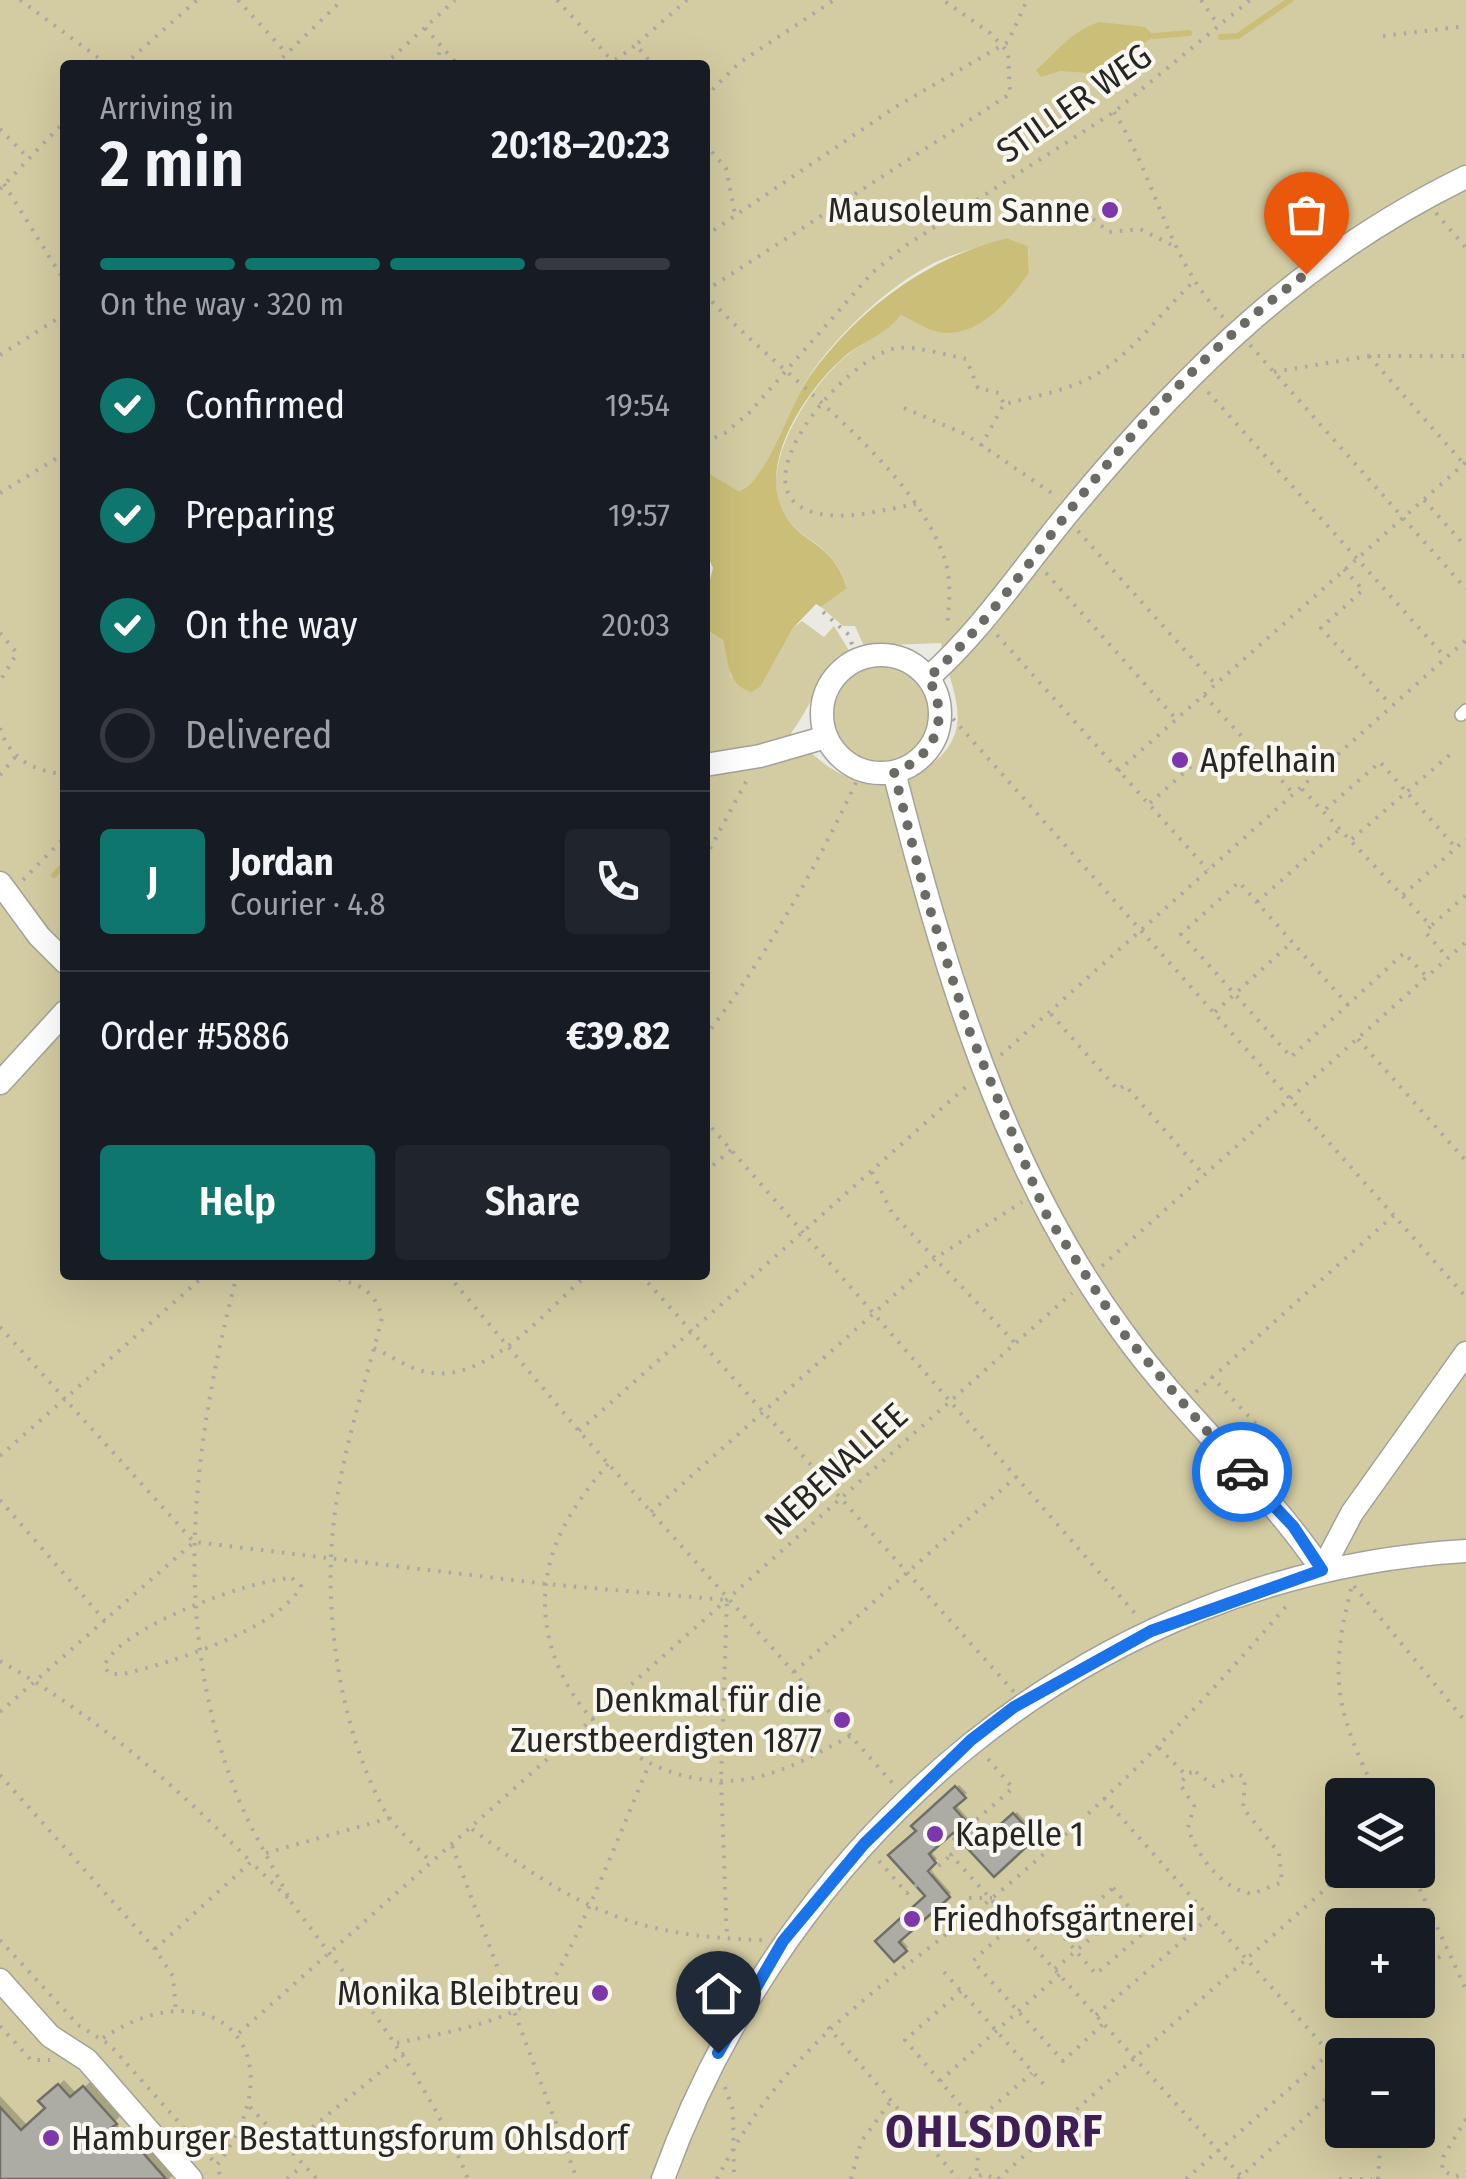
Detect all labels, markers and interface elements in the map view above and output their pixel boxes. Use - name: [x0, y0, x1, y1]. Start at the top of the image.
- street label: STILLER WEG: [989, 34, 1159, 172]
- text: Arriving in: [100, 89, 234, 127]
- text: 20:18–20:23: [491, 122, 670, 168]
- text: 2 min: [100, 125, 244, 203]
- pin: [1264, 172, 1349, 275]
- icon: bag: [1279, 187, 1334, 242]
- place label: Mausoleum Sanne: [828, 189, 1090, 231]
- marker: Mausoleum Sanne: [1099, 199, 1121, 221]
- text: On the way · 320 m: [100, 285, 344, 323]
- icon: check: [100, 378, 155, 433]
- text: Confirmed: [185, 382, 345, 428]
- text: 19:54: [605, 386, 670, 424]
- icon: check: [100, 488, 155, 543]
- text: Preparing: [185, 492, 334, 538]
- text: 19:57: [608, 496, 670, 534]
- icon: check: [100, 598, 155, 653]
- text: On the way: [185, 602, 357, 648]
- text: 20:03: [602, 606, 670, 644]
- text: Delivered: [185, 712, 332, 758]
- place label: Apfelhain: [1200, 739, 1337, 781]
- marker: Apfelhain: [1169, 749, 1191, 771]
- button: phone: [565, 829, 670, 934]
- text: Jordan: [230, 839, 334, 885]
- text: J: [147, 858, 158, 904]
- text: Courier · 4.8: [230, 885, 386, 923]
- text: Order #5886: [100, 1013, 290, 1059]
- text: €39.82: [566, 1013, 670, 1059]
- button: Help: [100, 1145, 375, 1260]
- button: Share: [395, 1145, 670, 1260]
- street label: NEBENALLEE: [756, 1394, 916, 1544]
- courier: [1192, 1422, 1292, 1522]
- icon: car: [1215, 1445, 1270, 1500]
- place label: Denkmal für die Zuerstbeerdigten 1877: [510, 1679, 822, 1761]
- marker: Denkmal für die Zuerstbeerdigten 1877: [831, 1709, 853, 1731]
- map controls: [1325, 1778, 1435, 2148]
- button: layers: [1325, 1778, 1435, 1888]
- place label: Kapelle 1: [955, 1813, 1084, 1855]
- marker: Kapelle 1: [924, 1823, 946, 1845]
- place label: Friedhofsgärtnerei: [932, 1898, 1195, 1940]
- marker: Friedhofsgärtnerei: [901, 1908, 923, 1930]
- button: +: [1325, 1908, 1435, 2018]
- pin: [676, 1951, 761, 2054]
- icon: home: [691, 1966, 746, 2021]
- place label: Monika Bleibtreu: [337, 1972, 580, 2014]
- marker: Monika Bleibtreu: [589, 1982, 611, 2004]
- button: −: [1325, 2038, 1435, 2148]
- district label: OHLSDORF: [885, 2105, 1105, 2159]
- place label: Hamburger Bestattungsforum Ohlsdorf: [71, 2117, 630, 2159]
- marker: Hamburger Bestattungsforum Ohlsdorf: [40, 2127, 62, 2149]

